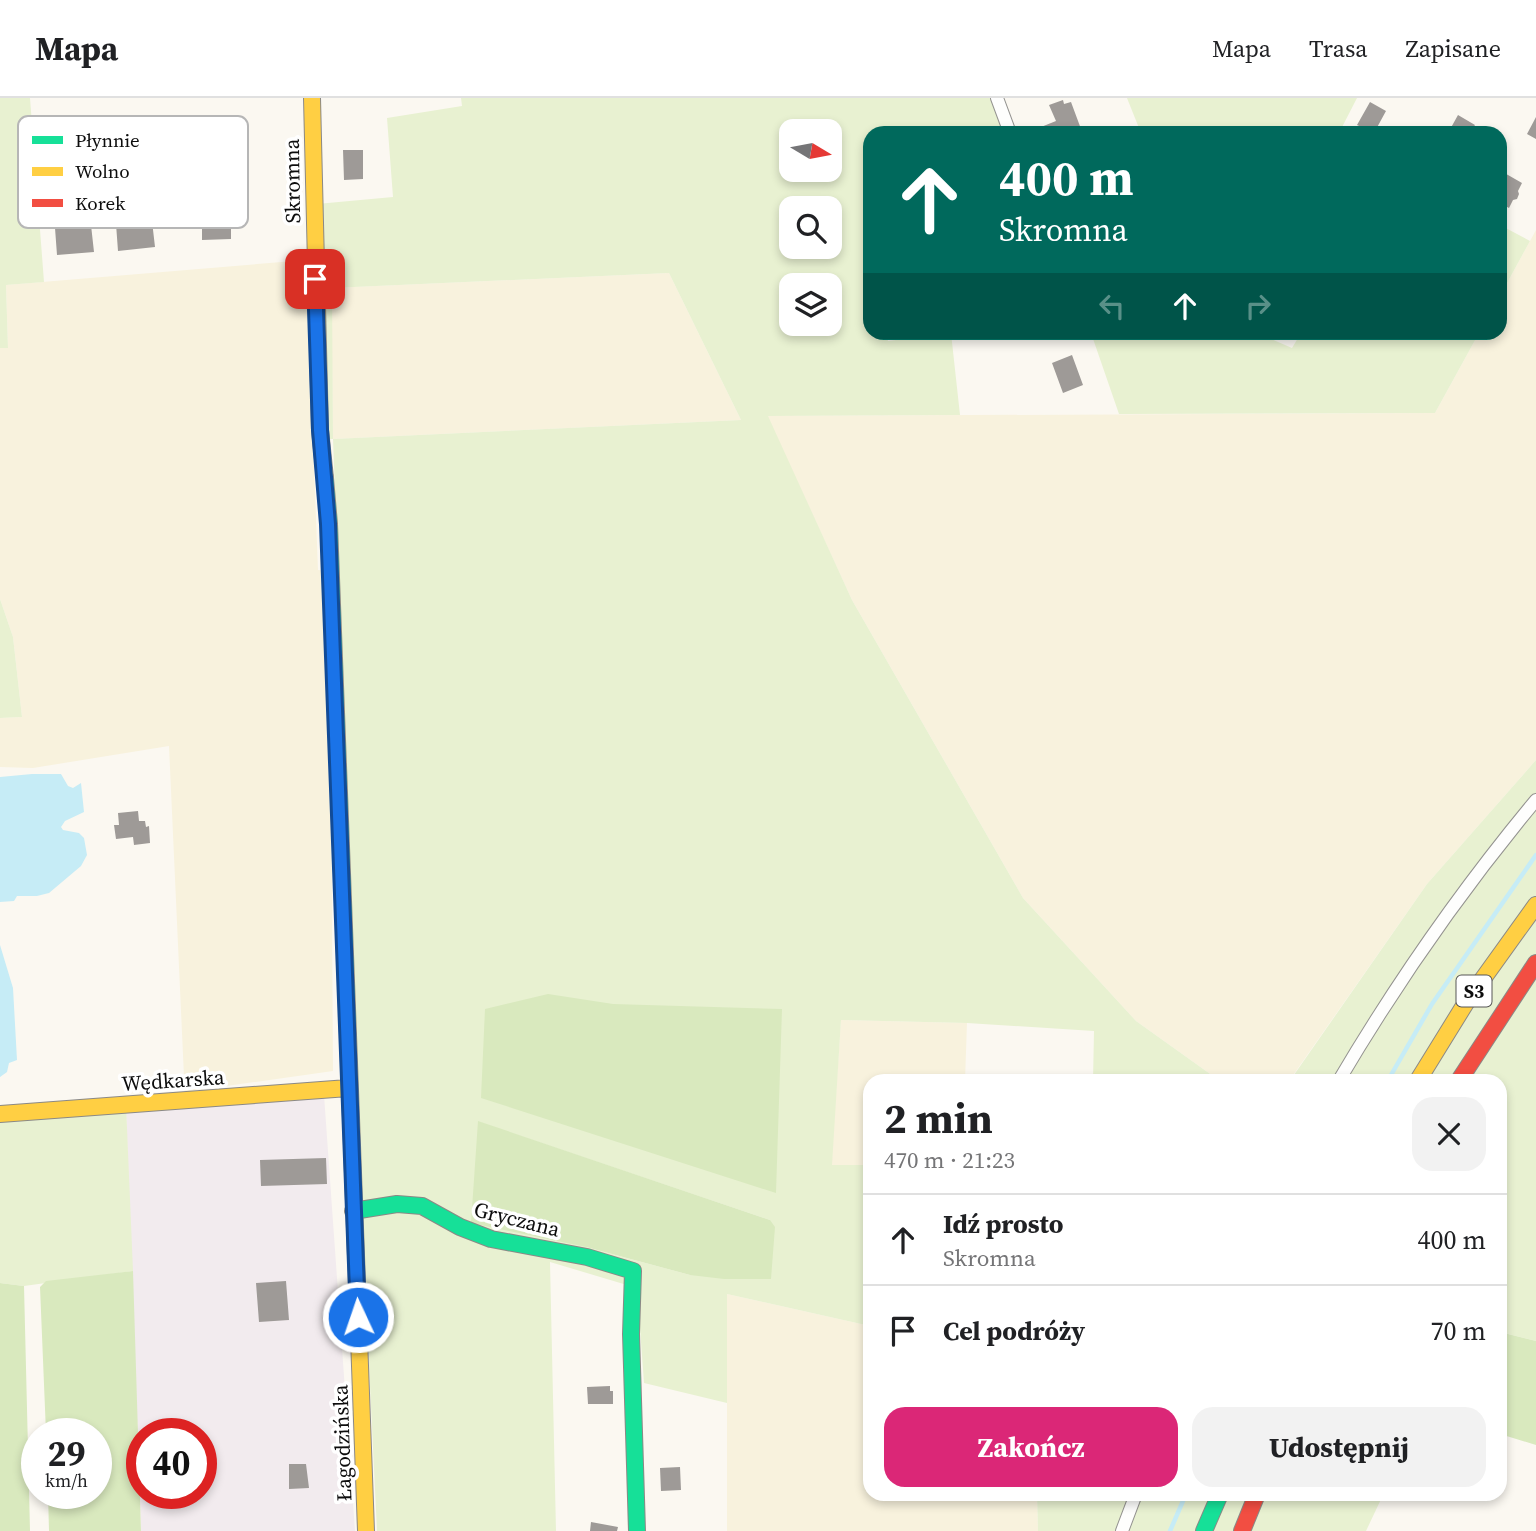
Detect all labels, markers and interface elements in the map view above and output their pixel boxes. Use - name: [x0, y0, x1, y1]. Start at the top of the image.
- text: Mapa: [35, 26, 118, 71]
- text: Mapa: [1212, 32, 1271, 65]
- text: Trasa: [1309, 32, 1368, 65]
- text: Zapisane: [1406, 32, 1501, 65]
- legend: [18, 116, 248, 228]
- north arrow: [779, 119, 842, 182]
- map controls: [779, 119, 842, 336]
- text: Płynnie: [75, 127, 140, 153]
- street label: Skromna: [277, 138, 307, 224]
- text: 400 m: [999, 144, 1134, 211]
- icon: ahead: [884, 154, 975, 245]
- text: Wolno: [75, 158, 130, 184]
- text: Korek: [75, 190, 126, 216]
- button: search: [779, 196, 842, 259]
- text: Skromna: [999, 208, 1128, 252]
- pin: [285, 249, 345, 309]
- icon: arrive: [296, 260, 334, 298]
- button: layers: [779, 273, 842, 336]
- icon: left: [1093, 287, 1131, 325]
- icon: ahead: [1166, 287, 1204, 325]
- icon: right: [1239, 287, 1277, 325]
- road number: S3: [1456, 976, 1492, 1006]
- street label: Wędkarska: [121, 1062, 226, 1098]
- text: 2 min: [884, 1089, 993, 1147]
- button: close: [1412, 1097, 1486, 1171]
- text: 470 m · 21:23: [884, 1144, 1015, 1176]
- street label: Gryczana: [471, 1194, 563, 1244]
- text: Idź prosto: [943, 1206, 1063, 1242]
- icon: ahead: [884, 1221, 922, 1259]
- text: 400 m: [1418, 1222, 1486, 1258]
- text: Skromna: [943, 1242, 1036, 1274]
- position arrow: [321, 1280, 395, 1354]
- icon: arrive: [884, 1312, 922, 1350]
- text: Cel podróży: [943, 1313, 1085, 1349]
- text: 70 m: [1431, 1313, 1486, 1349]
- street label: Łagodzińska: [325, 1384, 359, 1502]
- button: Zakończ: [884, 1407, 1178, 1487]
- button: Udostępnij: [1192, 1407, 1486, 1487]
- speed limit sign: 40: [126, 1418, 217, 1509]
- text: 29: [48, 1430, 85, 1478]
- text: km/h: [45, 1468, 88, 1493]

